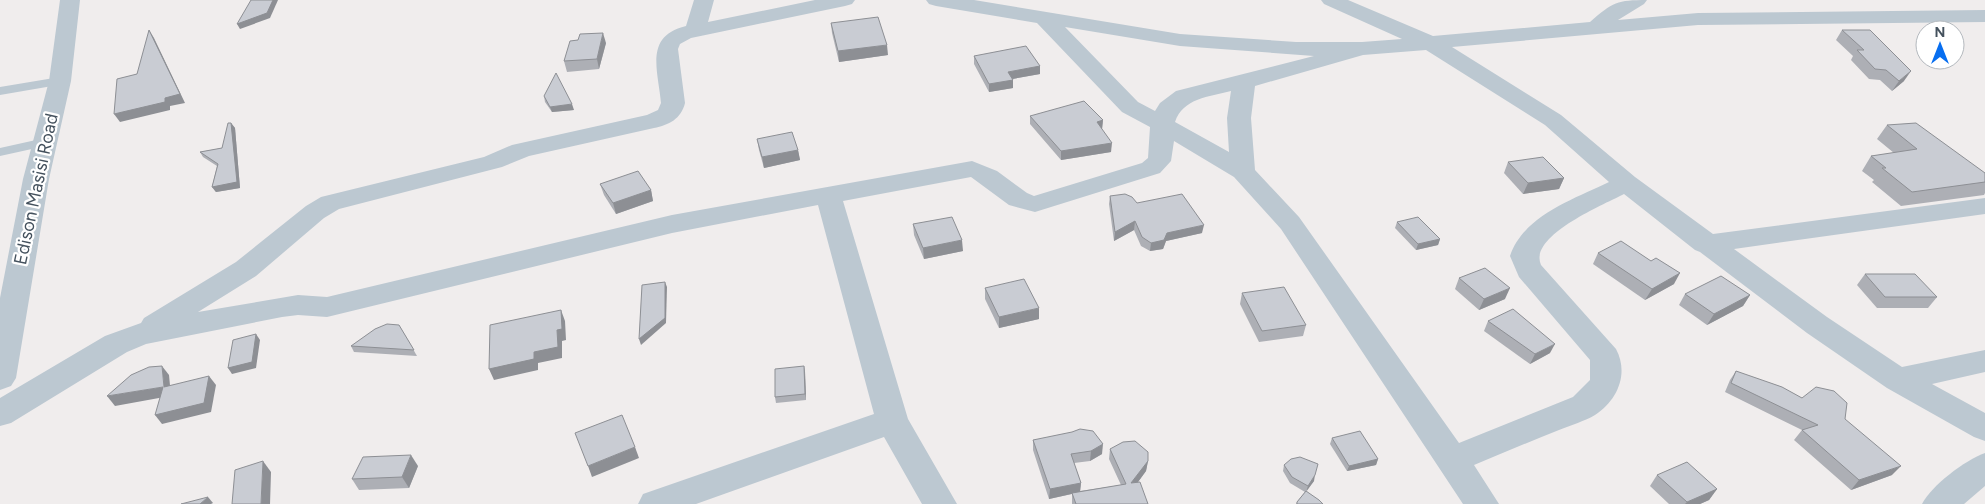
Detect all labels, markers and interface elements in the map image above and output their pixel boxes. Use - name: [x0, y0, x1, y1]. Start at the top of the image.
- north arrow: [1915, 20, 1965, 70]
- text: N: [1935, 24, 1945, 41]
- street label: Edison Masisi Road: [9, 111, 63, 267]

